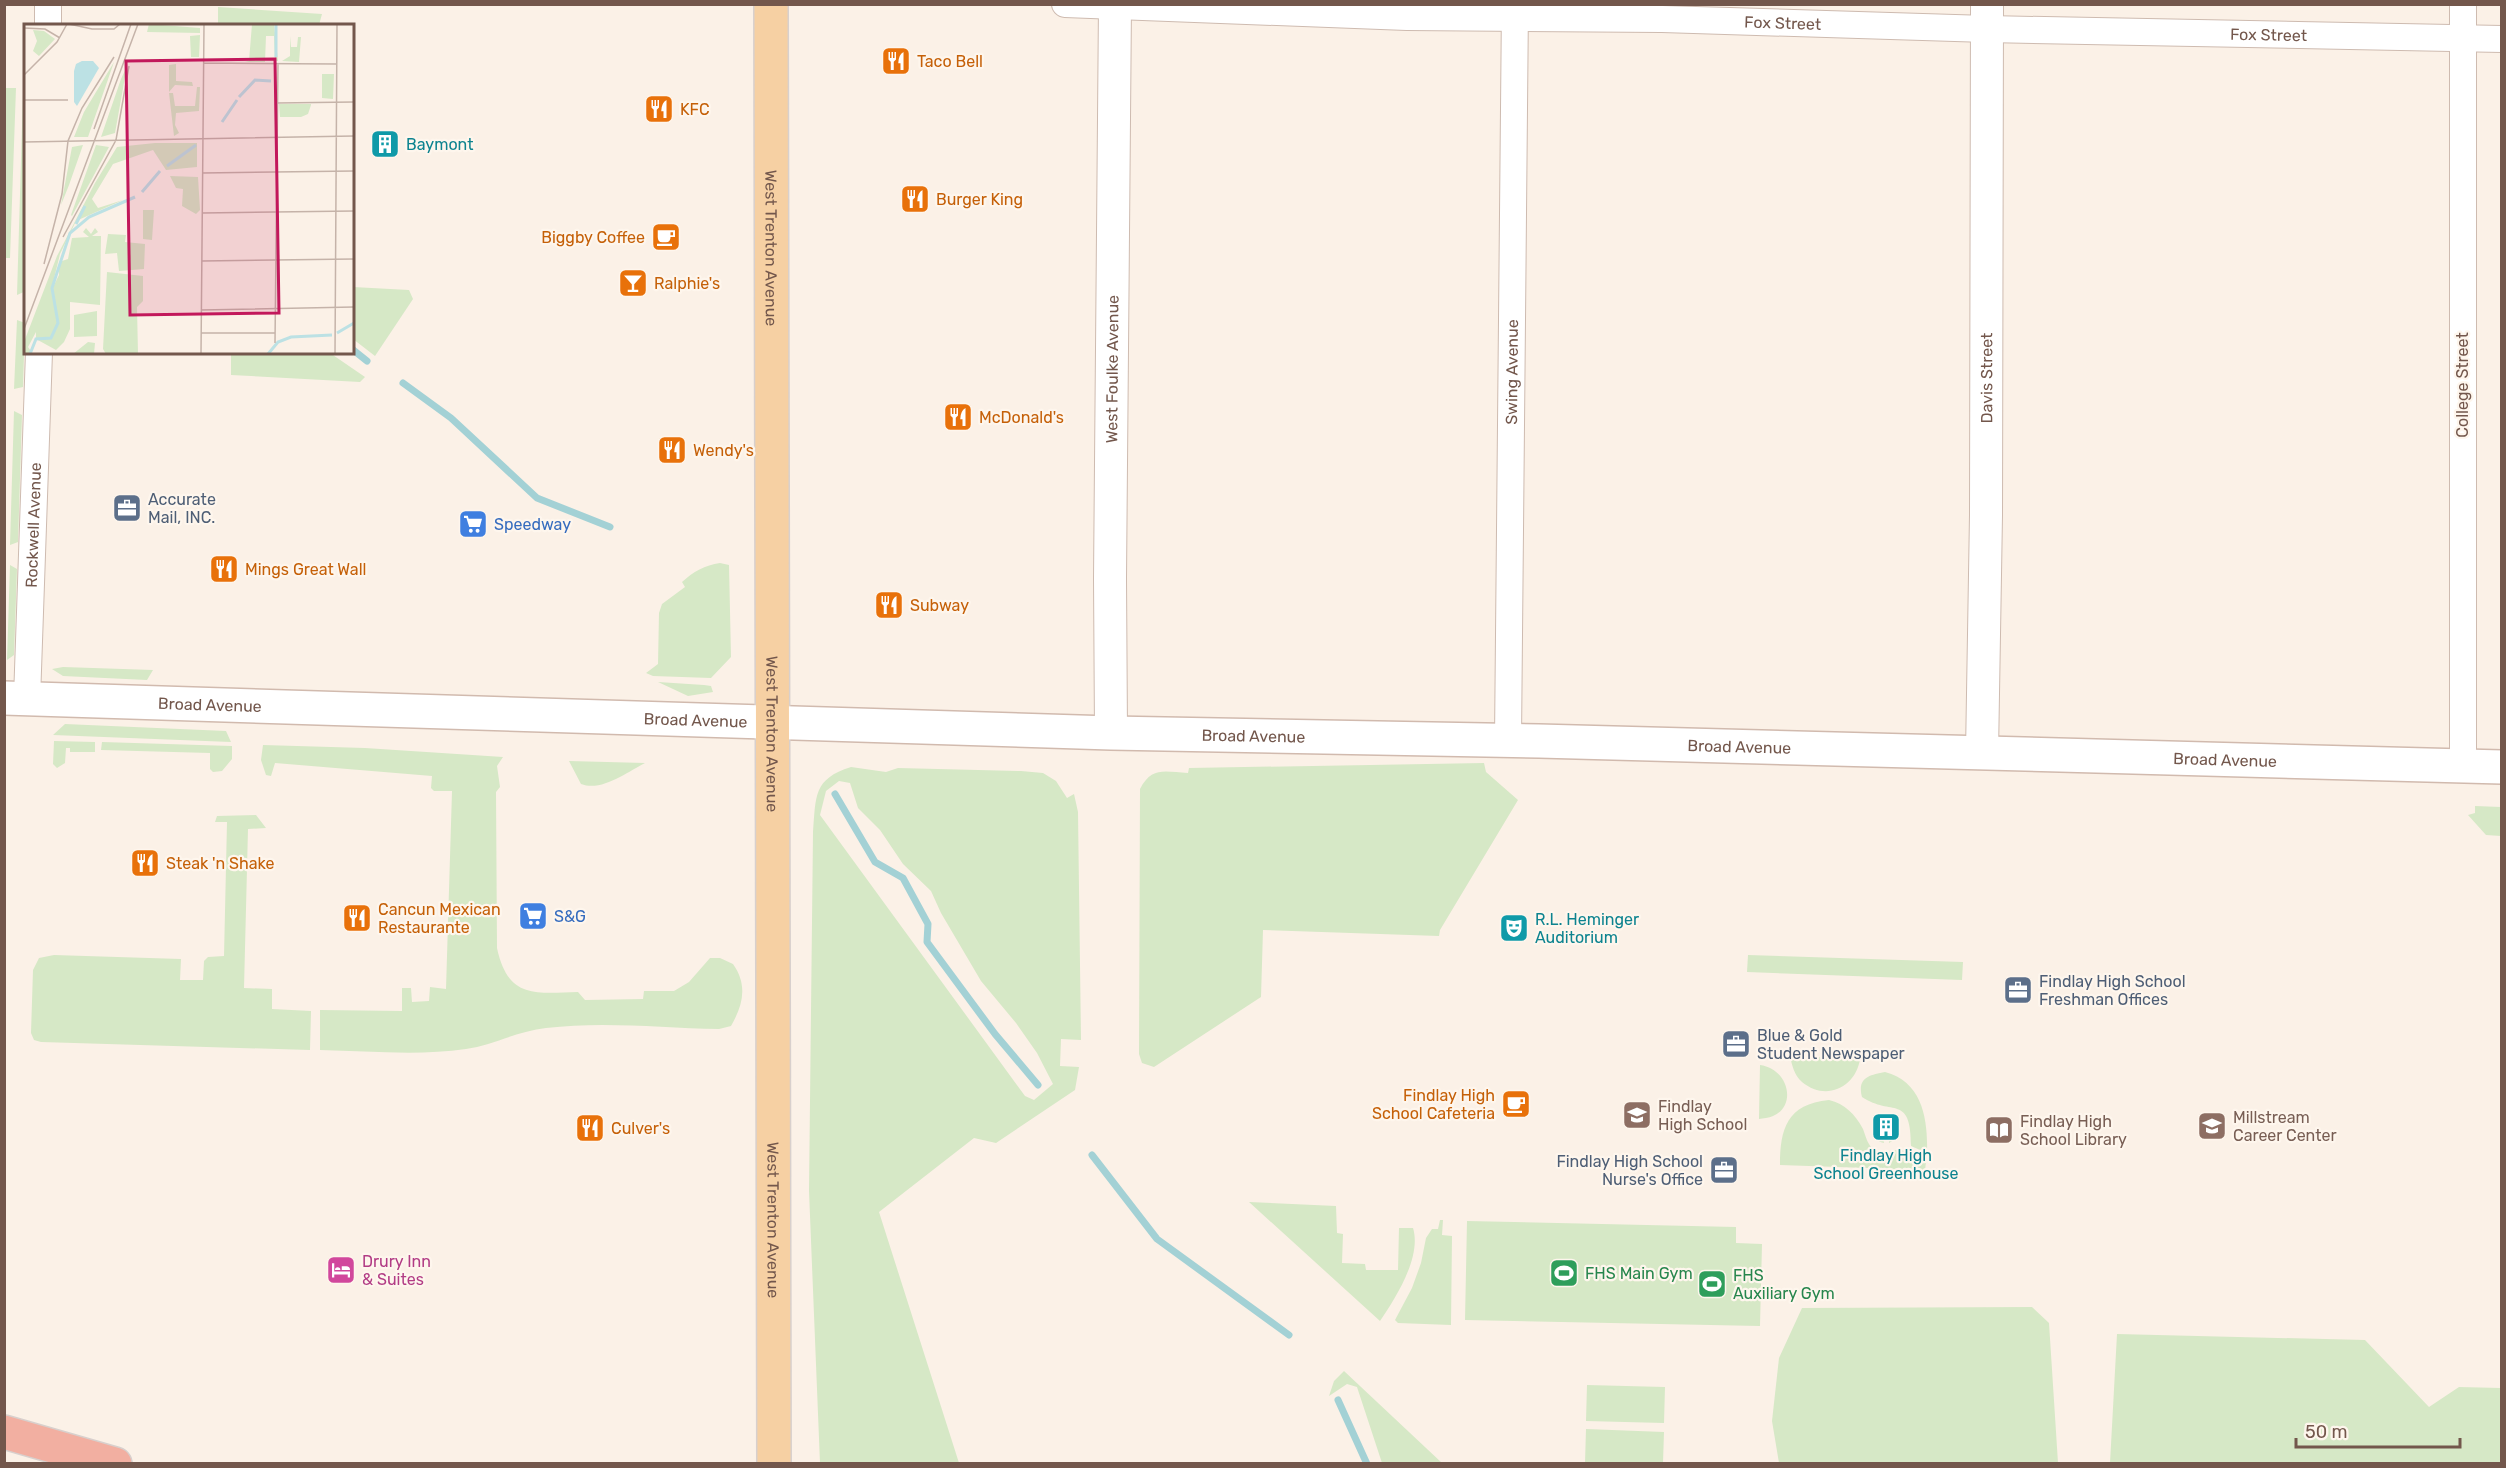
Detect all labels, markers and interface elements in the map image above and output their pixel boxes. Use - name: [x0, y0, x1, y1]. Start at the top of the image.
- street label: Fox Street: [1744, 12, 1821, 33]
- inset map: [24, 24, 354, 354]
- street label: Fox Street: [2230, 24, 2307, 45]
- restaurant icon: Taco Bell: [880, 45, 912, 77]
- place label: Taco Bell: [917, 52, 983, 71]
- restaurant icon: KFC: [643, 93, 675, 125]
- place label: KFC: [680, 100, 710, 119]
- building icon: Baymont: [369, 128, 401, 160]
- place label: Baymont: [406, 135, 473, 154]
- street label: West Trenton Avenue: [762, 170, 781, 326]
- restaurant icon: Burger King: [899, 183, 931, 215]
- place label: Burger King: [936, 190, 1023, 209]
- cafe icon: Biggby Coffee: [650, 221, 682, 253]
- place label: Biggby Coffee: [541, 228, 645, 247]
- bar icon: Ralphie's: [617, 267, 649, 299]
- place label: Ralphie's: [654, 274, 720, 293]
- street label: West Foulke Avenue: [1102, 295, 1122, 443]
- street label: Swing Avenue: [1501, 319, 1522, 425]
- street label: College Street: [2453, 332, 2472, 438]
- street label: Davis Street: [1977, 333, 1996, 423]
- restaurant icon: McDonald's: [942, 401, 974, 433]
- place label: McDonald's: [979, 408, 1064, 427]
- restaurant icon: Wendy's: [656, 434, 688, 466]
- place label: Wendy's: [693, 441, 754, 460]
- street label: Rockwell Avenue: [21, 462, 45, 588]
- place label: Accurate Mail, INC.: [148, 490, 216, 527]
- office icon: Accurate Mail, INC.: [111, 492, 143, 524]
- supermarket icon: Speedway: [457, 508, 489, 540]
- place label: Speedway: [494, 515, 571, 534]
- restaurant icon: Mings Great Wall: [208, 553, 240, 585]
- place label: Mings Great Wall: [245, 560, 366, 579]
- restaurant icon: Subway: [873, 589, 905, 621]
- place label: Subway: [910, 596, 969, 615]
- street label: West Trenton Avenue: [763, 656, 782, 812]
- street label: Broad Avenue: [158, 693, 262, 716]
- street label: Broad Avenue: [643, 709, 748, 731]
- street label: Broad Avenue: [1201, 725, 1306, 746]
- street label: Broad Avenue: [1687, 736, 1791, 757]
- street label: Broad Avenue: [2173, 749, 2277, 770]
- restaurant icon: Steak 'n Shake: [129, 847, 161, 879]
- place label: Steak 'n Shake: [166, 854, 274, 873]
- place label: Cancun Mexican Restaurante: [378, 900, 501, 937]
- supermarket icon: S&G: [517, 900, 549, 932]
- restaurant icon: Cancun Mexican Restaurante: [341, 902, 373, 934]
- place label: S&G: [554, 907, 586, 926]
- place label: R.L. Heminger Auditorium: [1535, 910, 1639, 947]
- theatre icon: R.L. Heminger Auditorium: [1498, 912, 1530, 944]
- place label: Findlay High School Freshman Offices: [2039, 972, 2186, 1009]
- office icon: Findlay High School Freshman Offices: [2002, 974, 2034, 1006]
- place label: Blue & Gold Student Newspaper: [1757, 1026, 1905, 1063]
- office icon: Blue & Gold Student Newspaper: [1720, 1028, 1752, 1060]
- place label: Findlay High School Cafeteria: [1372, 1086, 1495, 1123]
- cafe icon: Findlay High School Cafeteria: [1500, 1088, 1532, 1120]
- place label: Findlay High School: [1658, 1097, 1747, 1134]
- school or university icon: Findlay High School: [1621, 1099, 1653, 1131]
- place label: Millstream Career Center: [2233, 1108, 2336, 1145]
- school or university icon: Millstream Career Center: [2196, 1110, 2228, 1142]
- building icon: Findlay High School Greenhouse: [1870, 1111, 1902, 1143]
- restaurant icon: Culver's: [574, 1112, 606, 1144]
- place label: Findlay High School Library: [2020, 1112, 2127, 1149]
- library icon: Findlay High School Library: [1983, 1114, 2015, 1146]
- place label: Culver's: [611, 1119, 670, 1138]
- street label: West Trenton Avenue: [764, 1142, 783, 1298]
- place label: Findlay High School Greenhouse: [1814, 1146, 1958, 1183]
- place label: Findlay High School Nurse's Office: [1556, 1152, 1703, 1189]
- office icon: Findlay High School Nurse's Office: [1708, 1154, 1740, 1186]
- place label: Drury Inn & Suites: [362, 1252, 431, 1289]
- hotel icon: Drury Inn & Suites: [325, 1254, 357, 1286]
- sports icon: FHS Main Gym: [1548, 1257, 1580, 1289]
- place label: FHS Main Gym: [1585, 1264, 1693, 1283]
- place label: FHS Auxiliary Gym: [1733, 1266, 1835, 1303]
- sports icon: FHS Auxiliary Gym: [1696, 1268, 1728, 1300]
- scale bar: [2296, 1411, 2460, 1449]
- text: 50 m: [2305, 1421, 2348, 1443]

